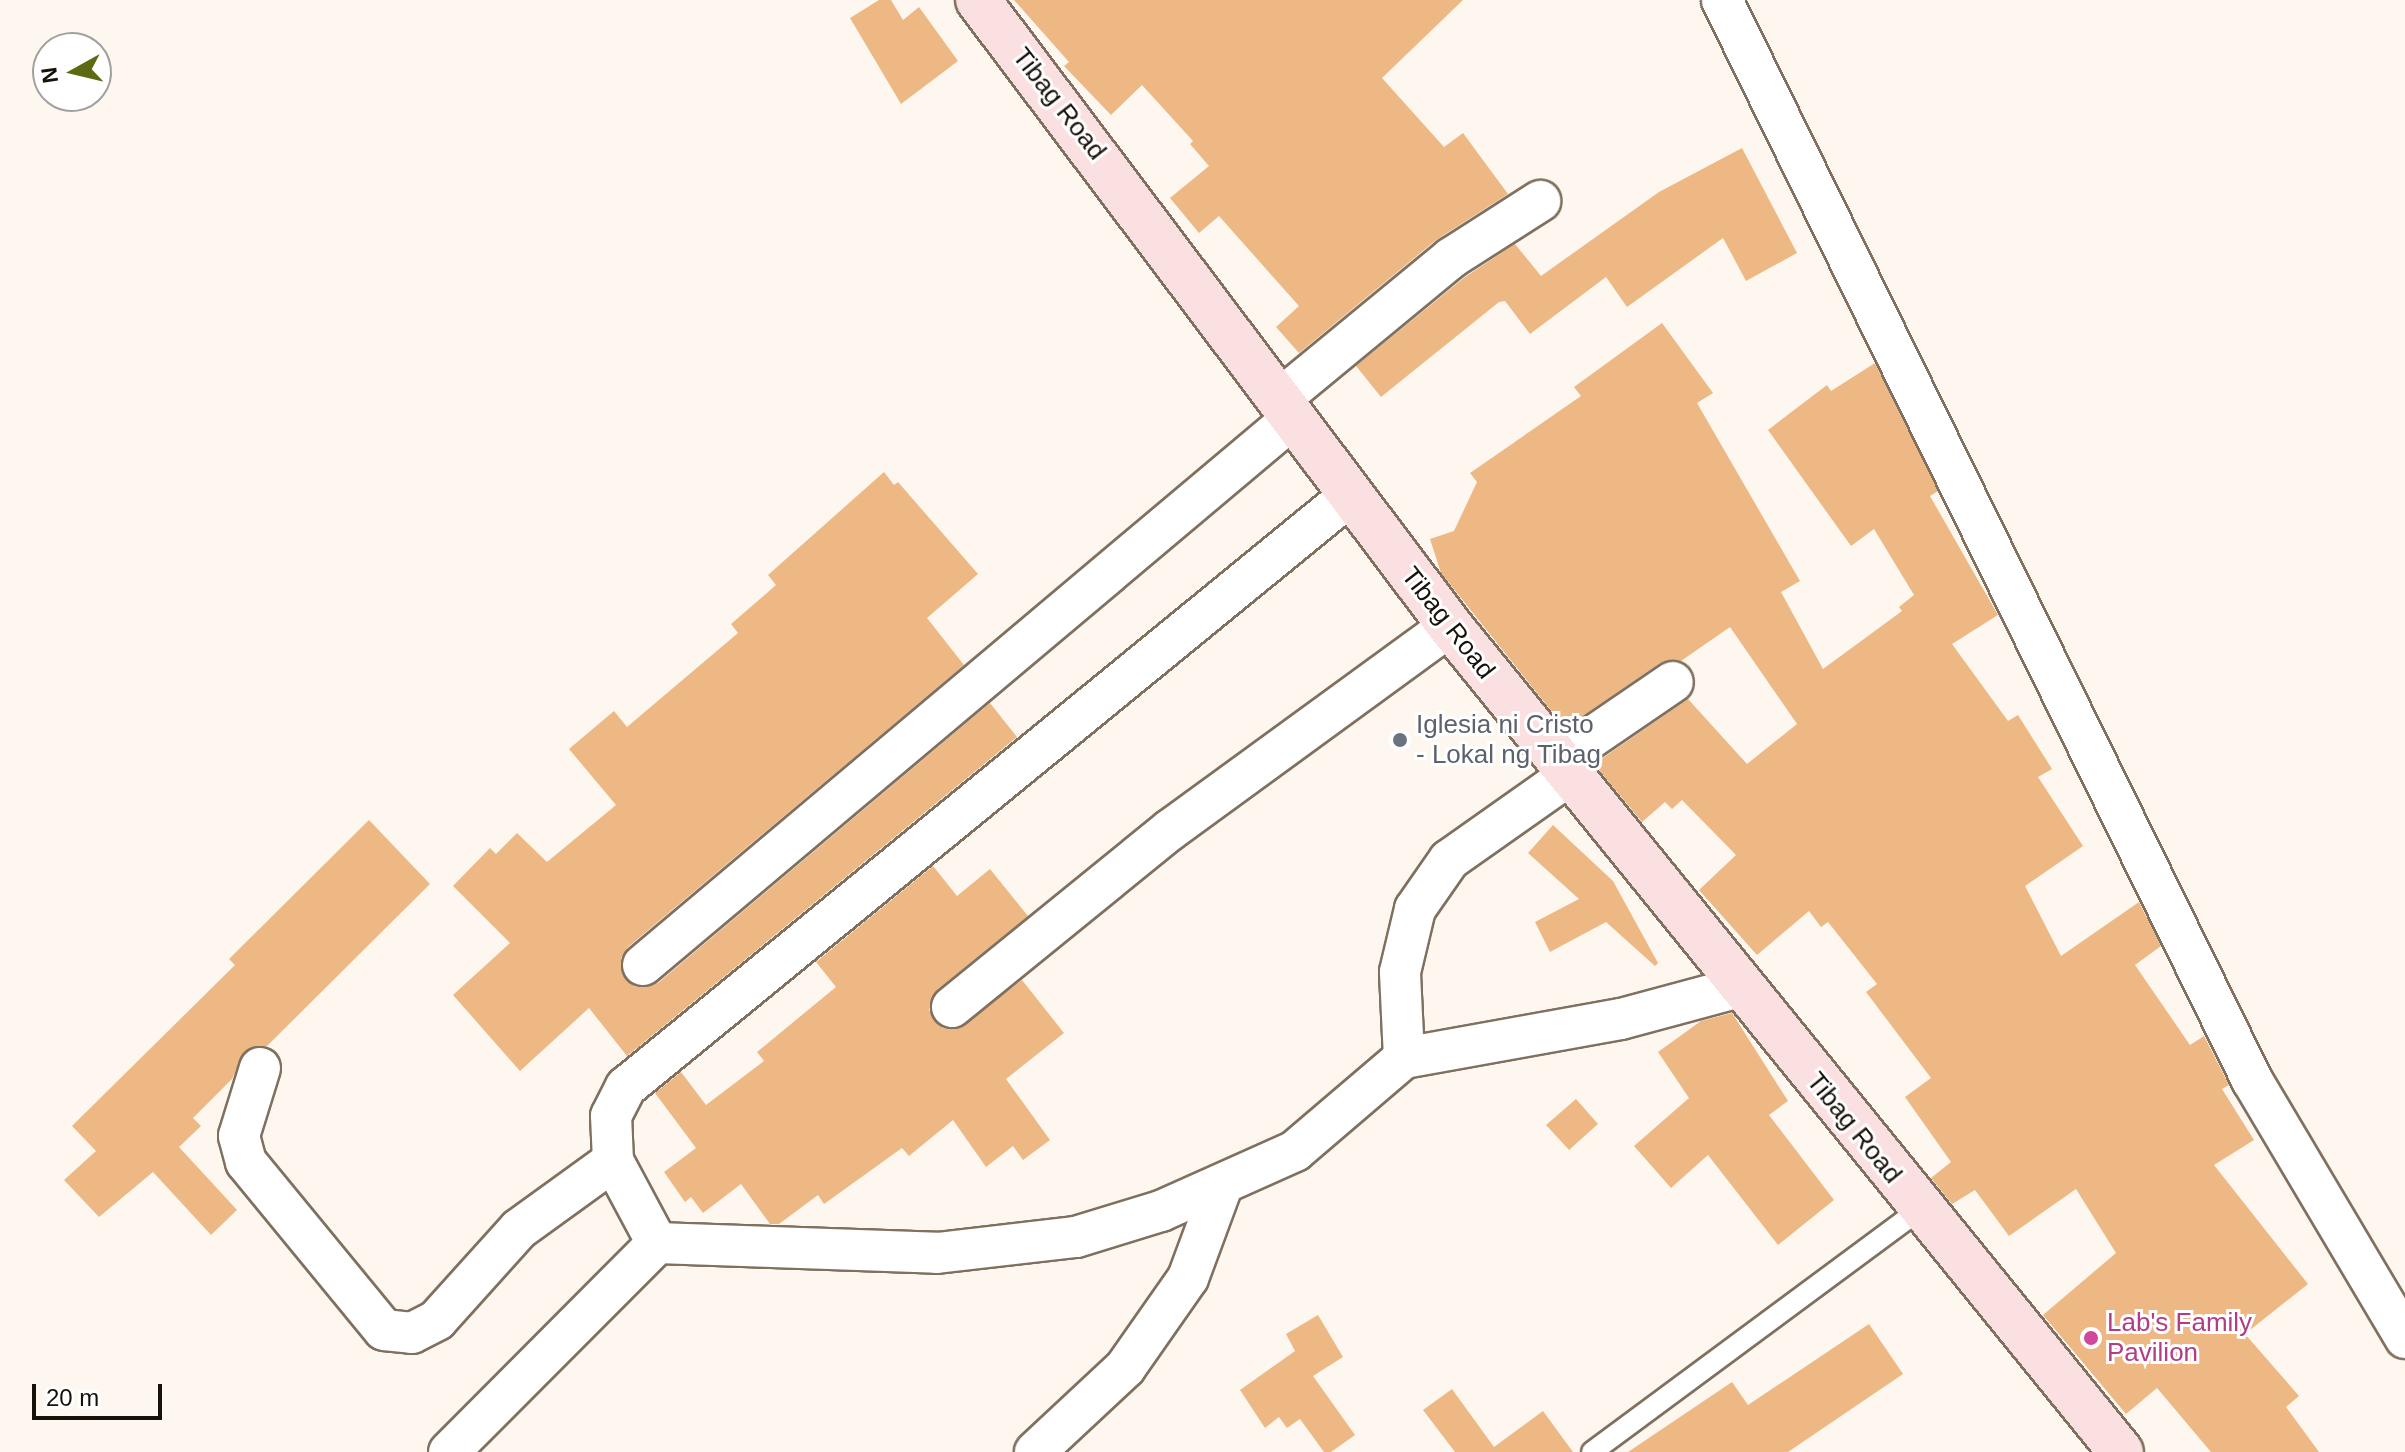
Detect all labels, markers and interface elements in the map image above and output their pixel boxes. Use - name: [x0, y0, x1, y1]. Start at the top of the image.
- north arrow: [32, 32, 112, 112]
- street label: Tibag Road: [1006, 42, 1112, 166]
- text: N: [36, 66, 63, 85]
- street label: Tibag Road: [1395, 561, 1501, 685]
- place label: Iglesia ni Cristo - Lokal ng Tibag: [1416, 709, 1601, 770]
- marker: Iglesia ni Cristo - Lokal ng Tibag: [1391, 731, 1409, 749]
- street label: Tibag Road: [1800, 1066, 1908, 1190]
- place label: Lab's Family Pavilion: [2107, 1307, 2252, 1368]
- marker: Lab's Family Pavilion: [2082, 1329, 2100, 1347]
- scale bar: [36, 1368, 166, 1418]
- text: 20 m: [46, 1384, 99, 1411]

